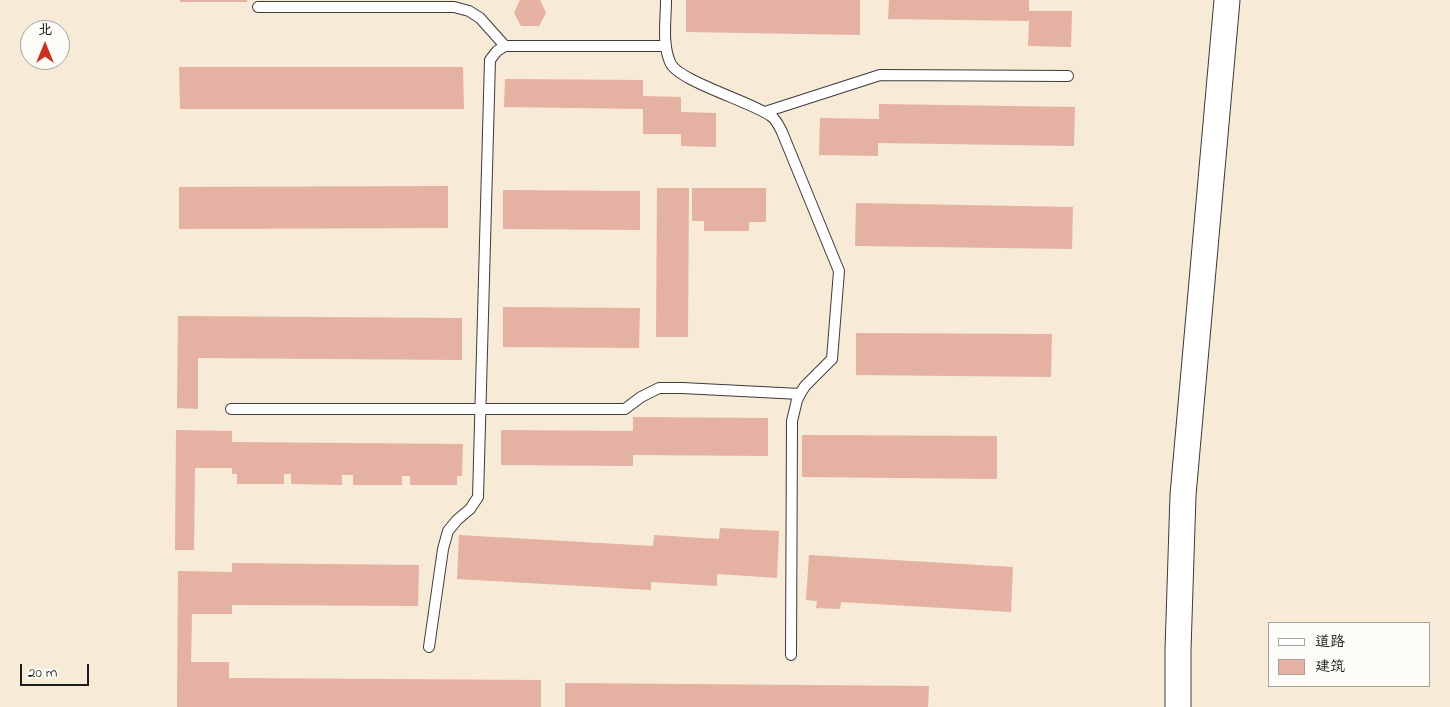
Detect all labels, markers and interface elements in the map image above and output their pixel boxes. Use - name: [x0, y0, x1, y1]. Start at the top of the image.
- north arrow: [20, 20, 70, 70]
- text: 北: [38, 20, 52, 41]
- legend: [1268, 622, 1430, 687]
- text: 道路: [1315, 631, 1345, 653]
- scale bar: [22, 654, 91, 686]
- text: 建筑: [1315, 656, 1345, 678]
- text: 20 m: [28, 662, 57, 684]

